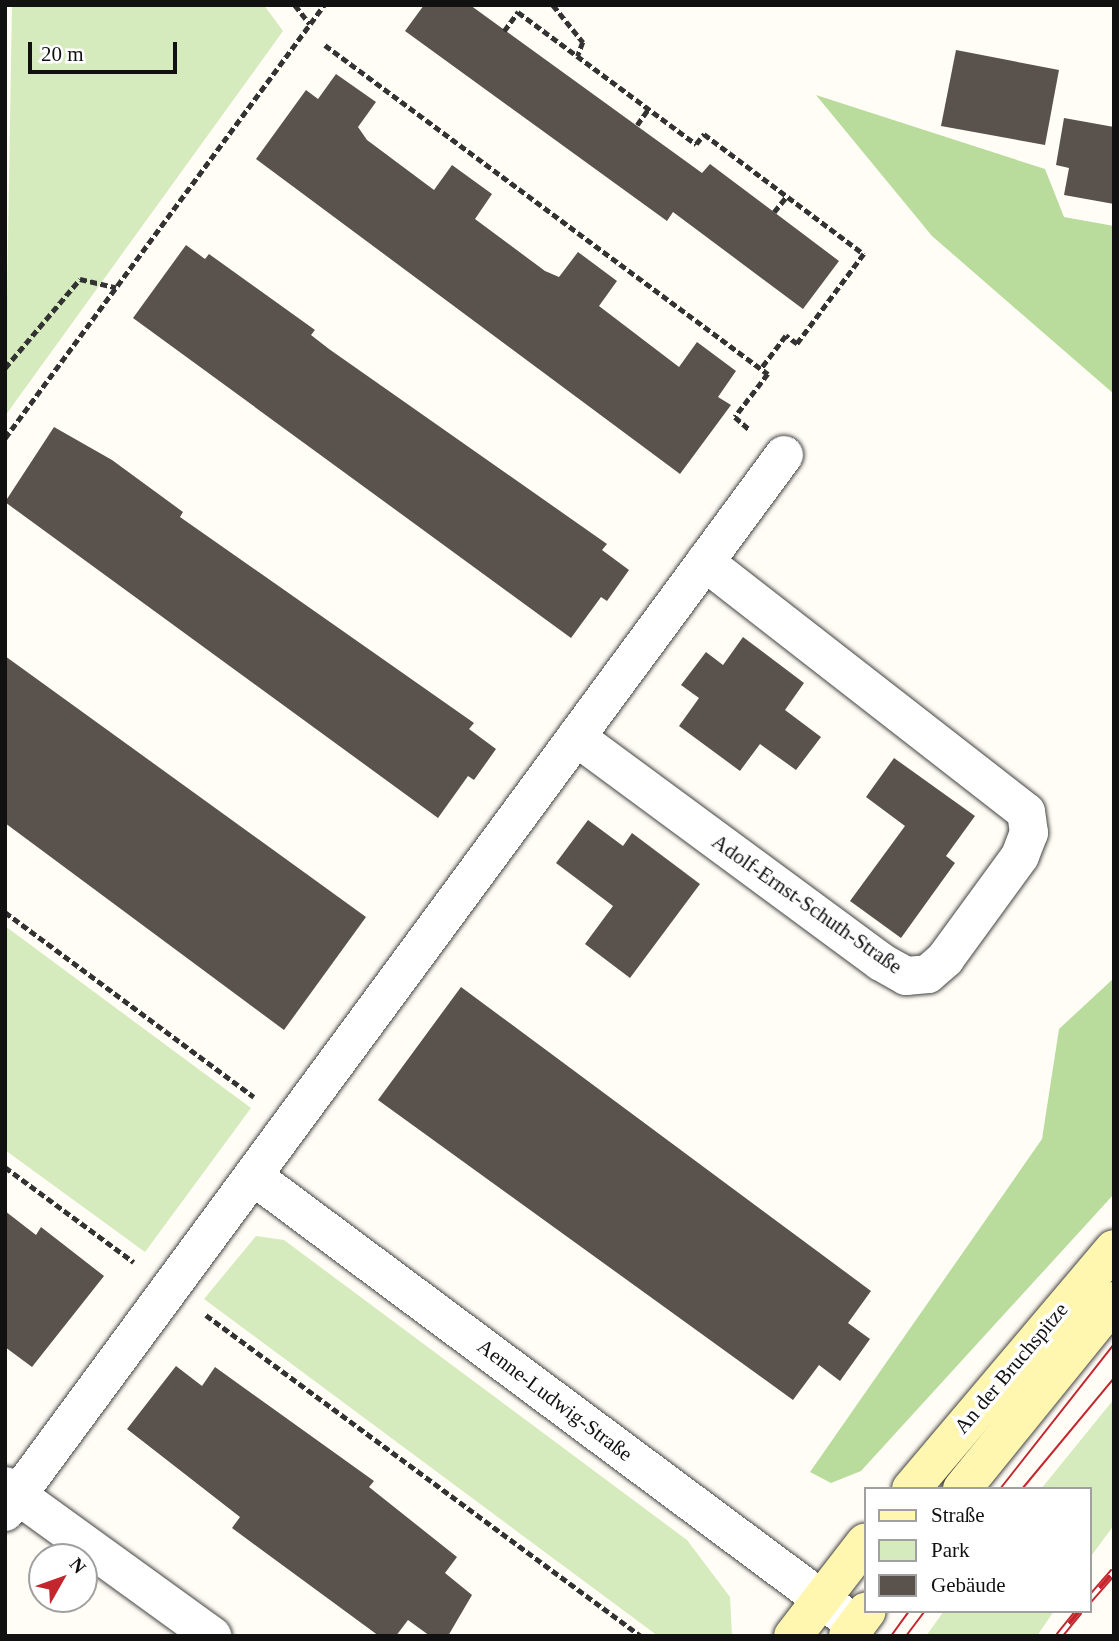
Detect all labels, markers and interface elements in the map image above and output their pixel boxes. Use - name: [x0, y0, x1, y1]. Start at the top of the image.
- scale bar: [32, 28, 180, 72]
- text: 20 m: [41, 42, 84, 66]
- street label: Adolf-Ernst-Schuth-Straße: [707, 829, 907, 979]
- street label: An der Bruchspitze: [949, 1297, 1073, 1439]
- street label: Aenne-Ludwig-Straße: [472, 1333, 638, 1467]
- legend: [864, 1487, 1091, 1613]
- text: Straße: [931, 1503, 985, 1527]
- text: Park: [931, 1538, 970, 1562]
- north arrow: [28, 1543, 98, 1613]
- text: N: [65, 1553, 90, 1577]
- text: Gebäude: [931, 1573, 1006, 1597]

